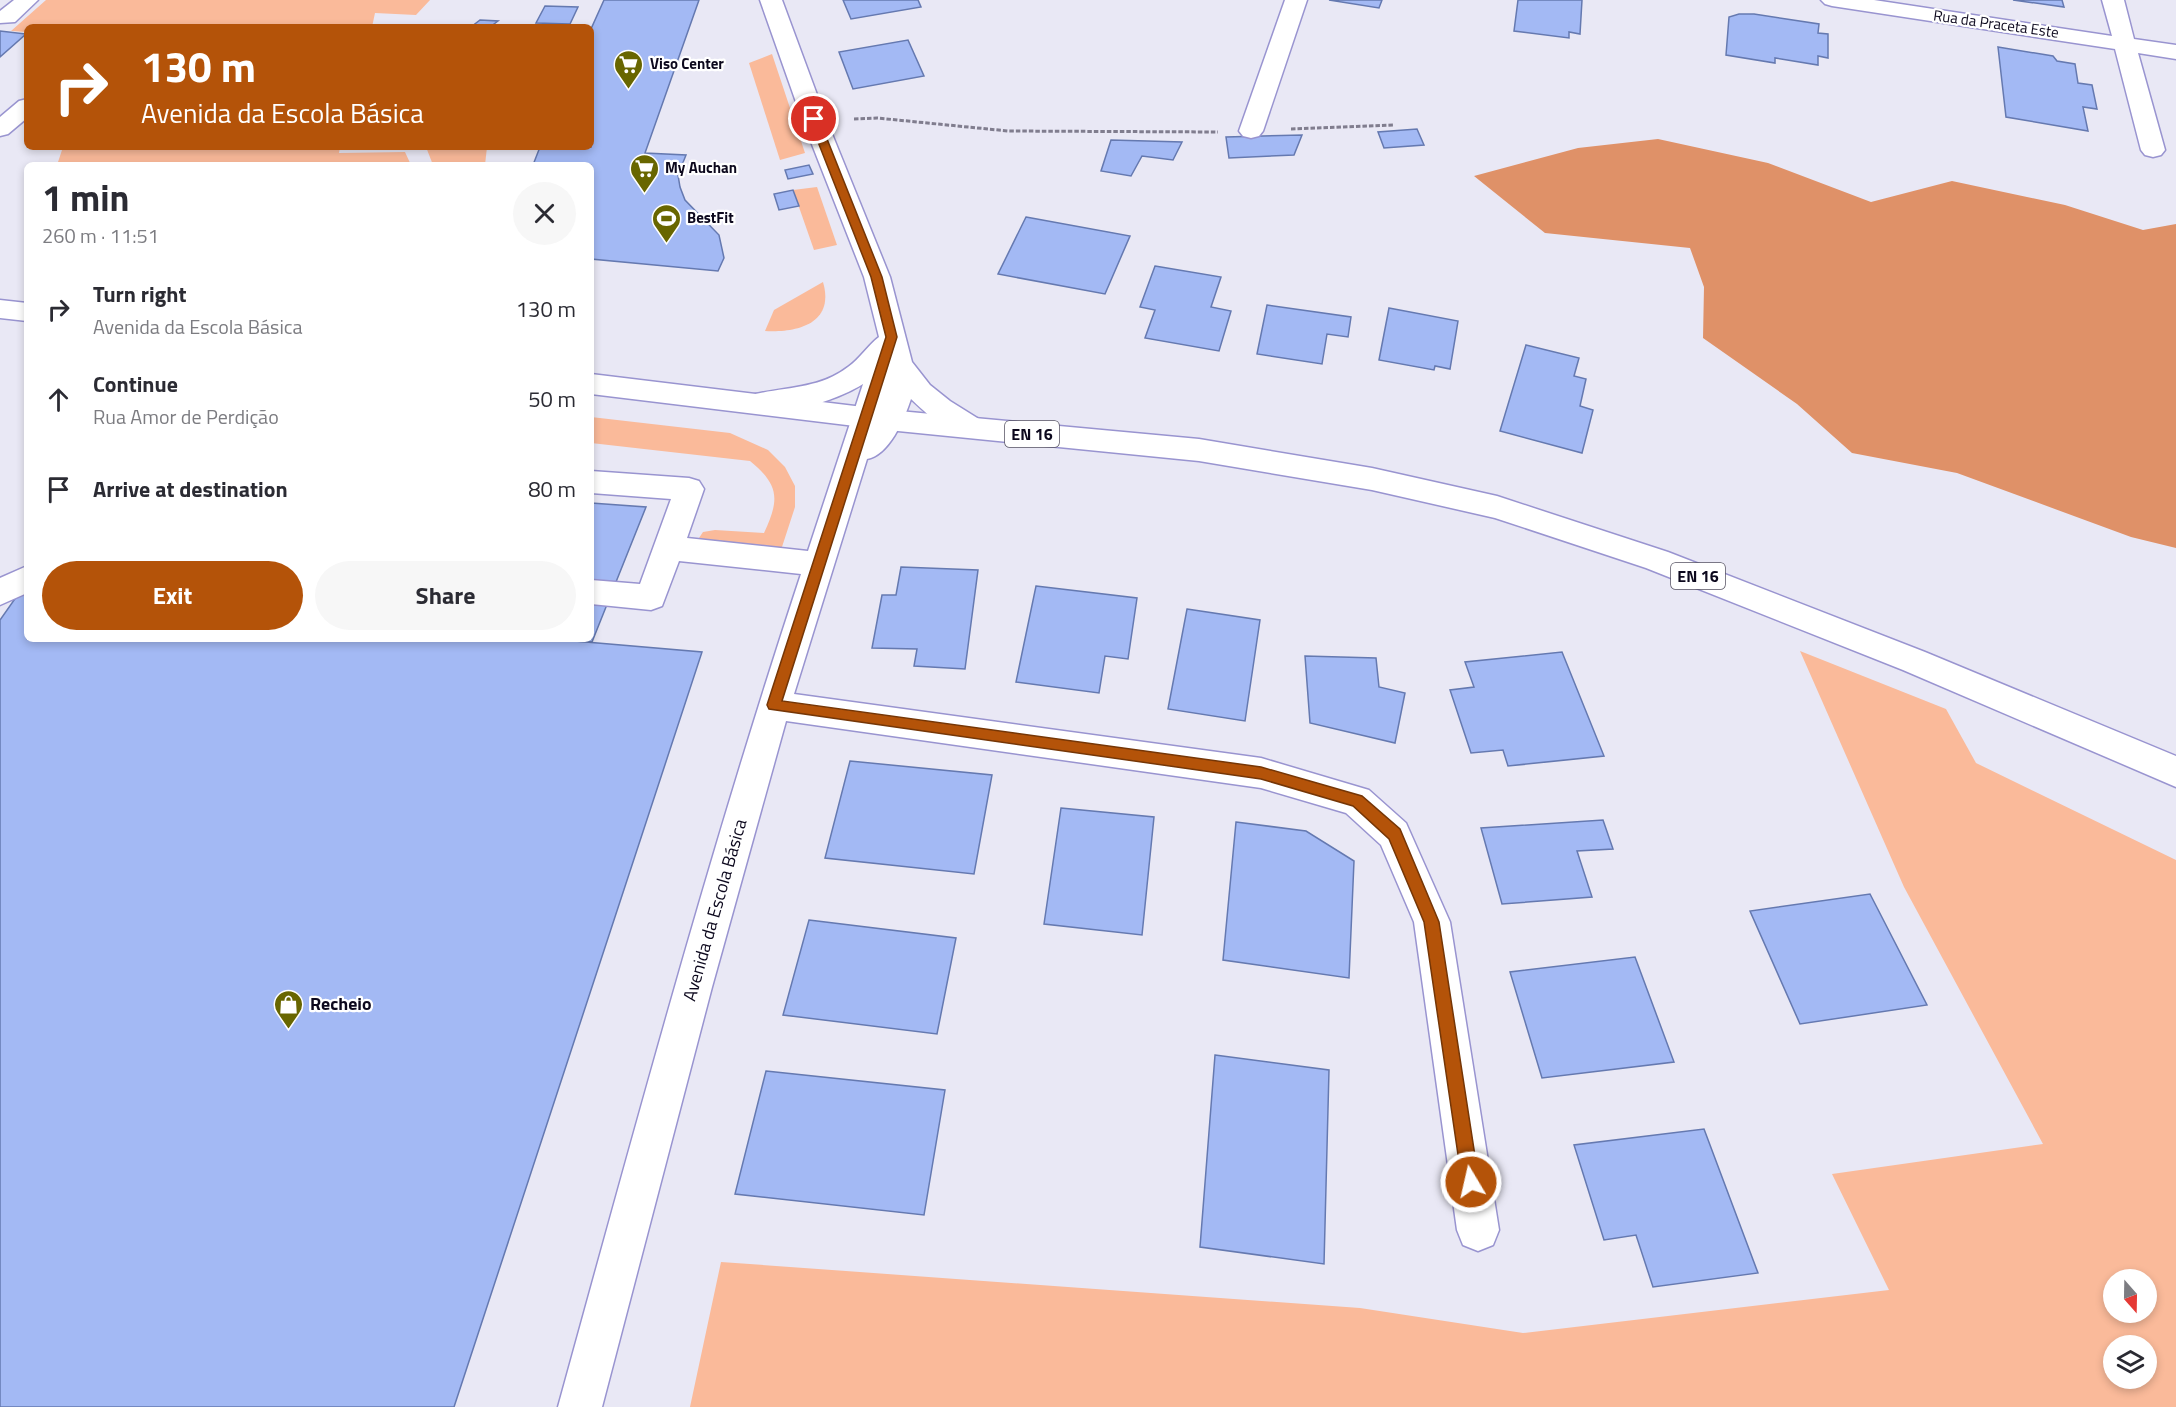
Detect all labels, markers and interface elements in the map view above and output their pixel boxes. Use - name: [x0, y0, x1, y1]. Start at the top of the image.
- street label: Rua da Praceta Este: [1932, 3, 2060, 44]
- text: 130 m: [141, 34, 256, 98]
- icon: right: [42, 48, 120, 126]
- supermarket icon: Viso Center: [613, 48, 645, 90]
- place label: Viso Center: [650, 52, 724, 75]
- text: Avenida da Escola Básica: [141, 92, 424, 133]
- pin: [788, 93, 839, 144]
- icon: arrive: [797, 102, 830, 135]
- supermarket icon: My Auchan: [628, 152, 660, 194]
- place label: My Auchan: [665, 156, 737, 179]
- text: 1 min: [42, 170, 129, 225]
- button: close: [513, 182, 576, 245]
- sports icon: BestFit: [650, 202, 682, 244]
- place label: BestFit: [687, 206, 734, 229]
- text: 260 m · 11:51: [42, 220, 159, 251]
- text: Turn right: [93, 277, 187, 311]
- text: 130 m: [516, 292, 576, 326]
- icon: right: [42, 293, 75, 326]
- text: Avenida da Escola Básica: [93, 311, 303, 342]
- text: Continue: [93, 367, 178, 401]
- text: 50 m: [528, 382, 576, 416]
- icon: ahead: [42, 383, 75, 416]
- text: Rua Amor de Perdição: [93, 401, 279, 432]
- road number: EN 16: [1005, 421, 1059, 447]
- text: Arrive at destination: [93, 472, 288, 506]
- text: 80 m: [528, 472, 576, 506]
- icon: arrive: [42, 473, 75, 506]
- button: Exit: [42, 561, 303, 630]
- button: Share: [315, 561, 576, 630]
- road number: EN 16: [1671, 563, 1725, 589]
- street label: Avenida da Escola Básica: [676, 815, 753, 1004]
- shop icon: Recheio: [273, 988, 305, 1030]
- place label: Recheio: [310, 990, 372, 1017]
- position arrow: [1439, 1150, 1503, 1214]
- north arrow: [2103, 1269, 2157, 1323]
- map controls: [2103, 1269, 2157, 1389]
- button: layers: [2103, 1335, 2157, 1389]

